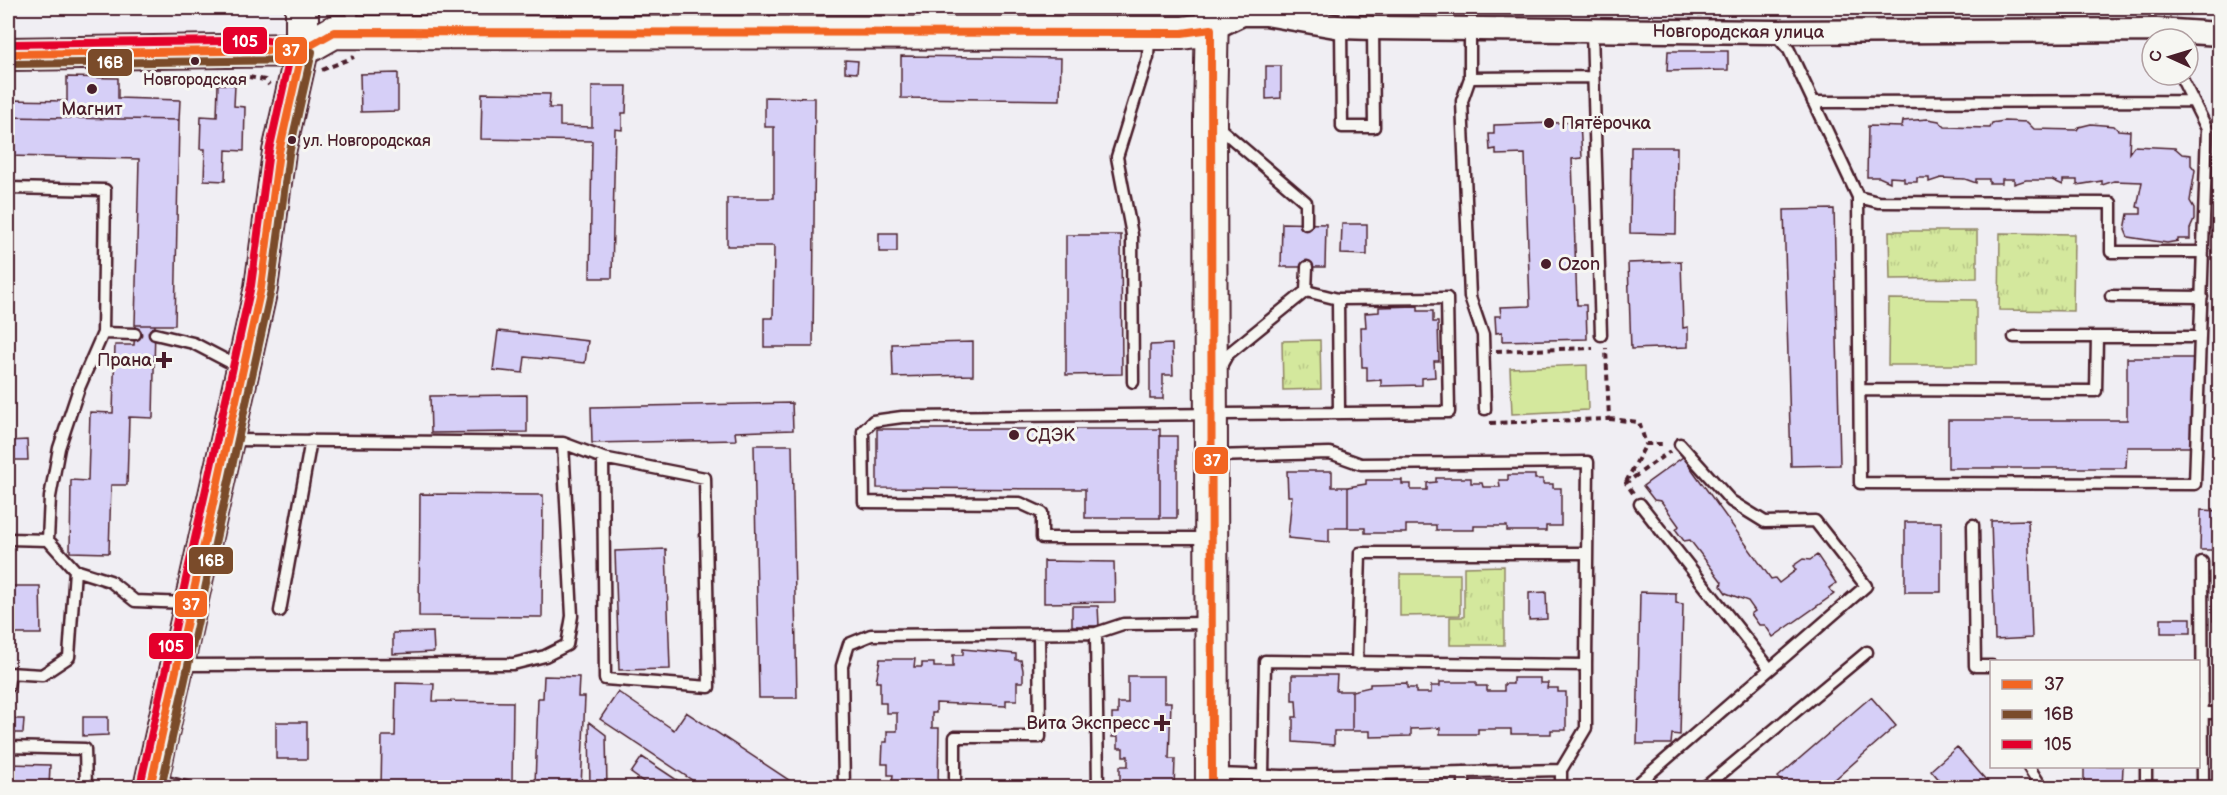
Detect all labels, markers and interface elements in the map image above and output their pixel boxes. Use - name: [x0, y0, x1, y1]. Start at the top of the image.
- street label: Новгородская улица: [1652, 21, 1825, 43]
- line badge: 105: [222, 26, 268, 55]
- north arrow: [2140, 27, 2200, 87]
- text: 105: [232, 33, 258, 52]
- line badge: 37: [274, 36, 308, 65]
- text: 37: [282, 42, 300, 61]
- line badge: 16В: [87, 48, 133, 77]
- text: С: [2147, 50, 2166, 62]
- text: 16В: [97, 54, 123, 73]
- marker: Новгородская: [189, 55, 201, 67]
- place label: Новгородская: [143, 71, 247, 90]
- marker: Магнит: [85, 82, 99, 96]
- place label: Магнит: [61, 99, 123, 120]
- place label: Пятёрочка: [1561, 113, 1652, 134]
- marker: Пятёрочка: [1542, 116, 1556, 130]
- place label: ул. Новгородская: [303, 132, 431, 151]
- marker: ул. Новгородская: [286, 134, 298, 146]
- place label: Ozon: [1558, 254, 1600, 275]
- marker: Ozon: [1539, 257, 1553, 271]
- place label: Прана: [97, 350, 152, 371]
- marker: Прана: [157, 353, 171, 367]
- place label: СДЭК: [1026, 425, 1075, 446]
- marker: СДЭК: [1007, 428, 1021, 442]
- line badge: 37: [1194, 446, 1229, 475]
- text: 37: [1203, 452, 1221, 471]
- line badge: 16В: [188, 546, 234, 575]
- text: 16В: [198, 552, 224, 571]
- line badge: 37: [174, 590, 208, 618]
- text: 37: [182, 596, 200, 615]
- line badge: 105: [148, 632, 194, 660]
- text: 105: [158, 638, 184, 657]
- legend: [1990, 660, 2200, 768]
- text: 37: [2044, 674, 2064, 695]
- text: 16В: [2044, 704, 2073, 725]
- place label: Вита Экспресс: [1026, 713, 1150, 734]
- marker: Вита Экспресс: [1155, 716, 1169, 730]
- text: 105: [2044, 734, 2072, 755]

